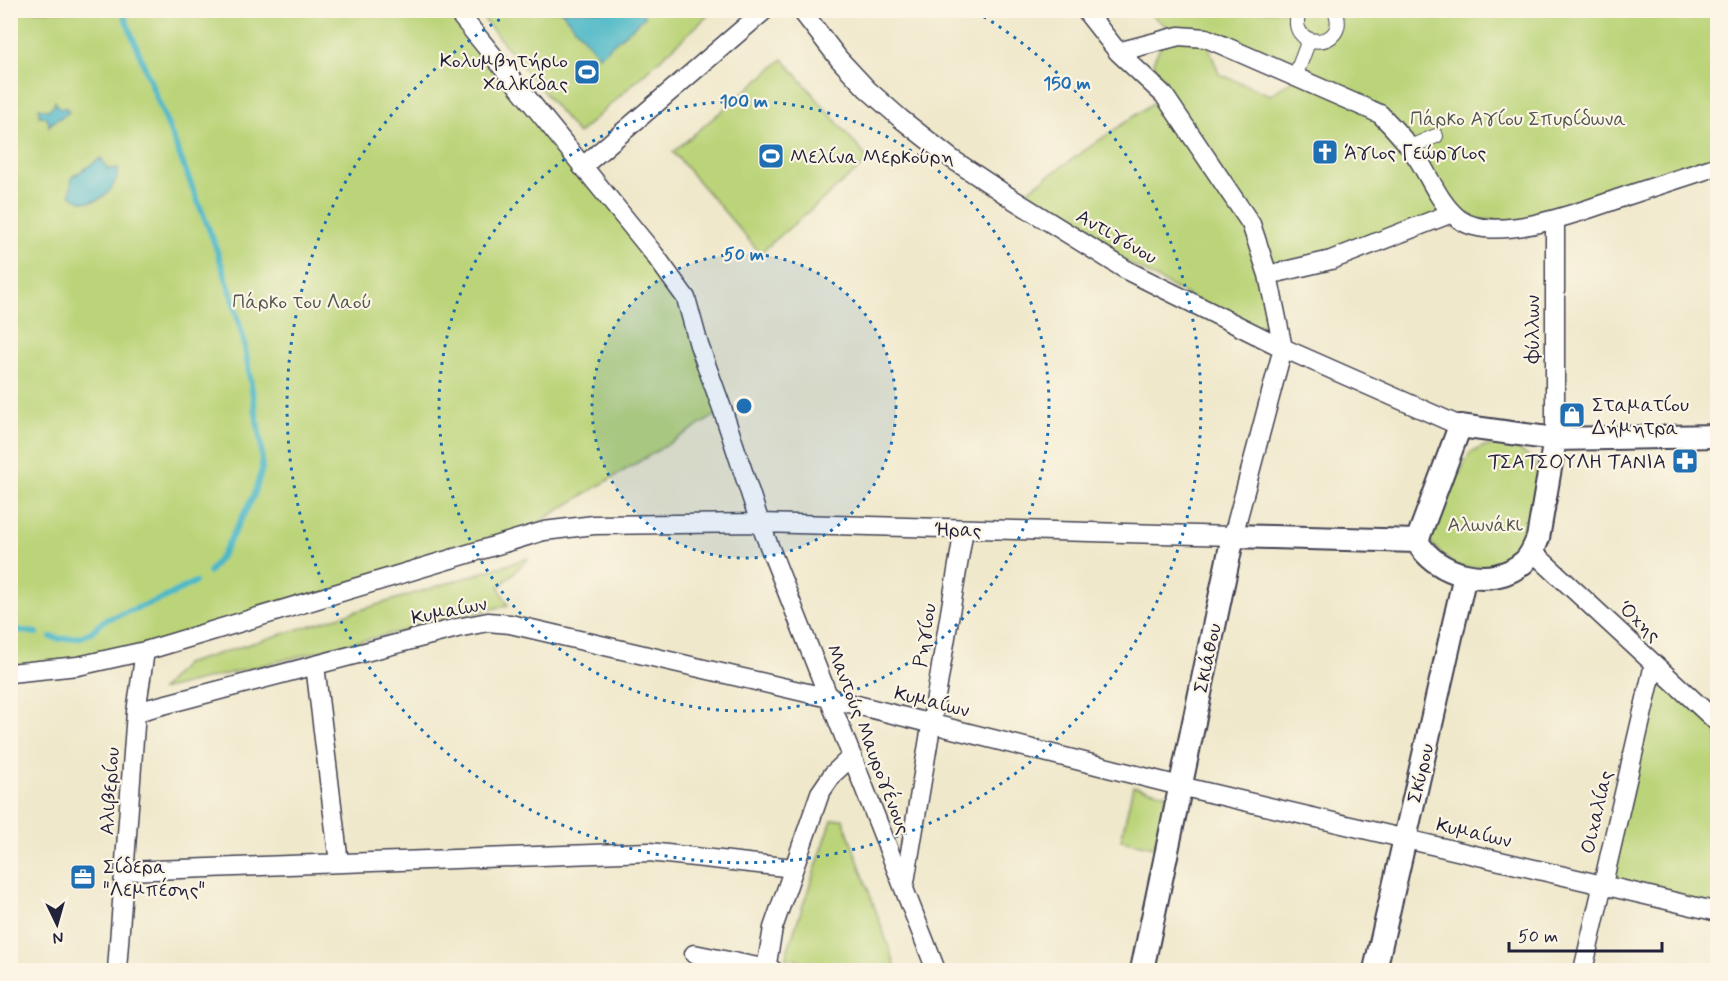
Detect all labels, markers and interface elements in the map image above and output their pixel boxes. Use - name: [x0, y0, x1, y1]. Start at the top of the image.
- place label: Κολυμβητήριο Χαλκίδας: [440, 48, 568, 98]
- sports icon: Κολυμβητήριο Χαλκίδας: [572, 57, 602, 87]
- text: 150 m: [1043, 72, 1091, 96]
- text: 100 m: [720, 90, 768, 114]
- park label: Πάρκο Αγίου Σπυρίδωνα: [1410, 106, 1626, 133]
- church icon: Άγιος Γεώργιος: [1310, 137, 1340, 167]
- place label: Άγιος Γεώργιος: [1344, 140, 1486, 167]
- sports icon: Μελίνα Μερκούρη: [756, 141, 786, 171]
- place label: Μελίνα Μερκούρη: [790, 144, 954, 171]
- street label: Αντιγόνου: [1071, 203, 1162, 271]
- text: 50 m: [724, 243, 764, 267]
- park label: Πάρκο του Λαού: [232, 289, 372, 316]
- street label: Φύλλων: [1520, 295, 1547, 364]
- place label: Σταματίου Δήμητρα: [1592, 392, 1689, 442]
- centre of rings: [734, 396, 754, 416]
- shop icon: Σταματίου Δήμητρα: [1557, 400, 1587, 430]
- pharmacy icon: ΤΣΑΤΣΟΥΛΗ ΤΑΝΙΑ: [1670, 446, 1700, 476]
- place label: ΤΣΑΤΣΟΥΛΗ ΤΑΝΙΑ: [1488, 449, 1666, 476]
- park label: Αλωνάκι: [1447, 512, 1524, 539]
- street label: Ήρας: [934, 516, 982, 545]
- street label: Κυμαίων: [409, 591, 490, 632]
- street label: Όχης: [1612, 595, 1666, 649]
- street label: Ρηγίου: [907, 601, 944, 669]
- street label: Σκιάθου: [1188, 621, 1229, 696]
- street label: Μαντούς Μαυρογένους: [819, 641, 916, 839]
- street label: Κυμαίων: [891, 680, 972, 725]
- street label: Σκύρου: [1402, 741, 1441, 806]
- street label: Αλιβερίου: [94, 746, 127, 836]
- street label: Οιχαλίας: [1575, 768, 1620, 857]
- street label: Κυμαίων: [1433, 812, 1514, 855]
- place label: Σίδερα "Λεμπέσης": [103, 854, 205, 904]
- office icon: Σίδερα "Λεμπέσης": [68, 862, 98, 892]
- north arrow: [27, 894, 87, 954]
- scale bar: [1509, 915, 1662, 953]
- text: 50 m: [1518, 925, 1558, 949]
- text: N: [52, 927, 64, 948]

